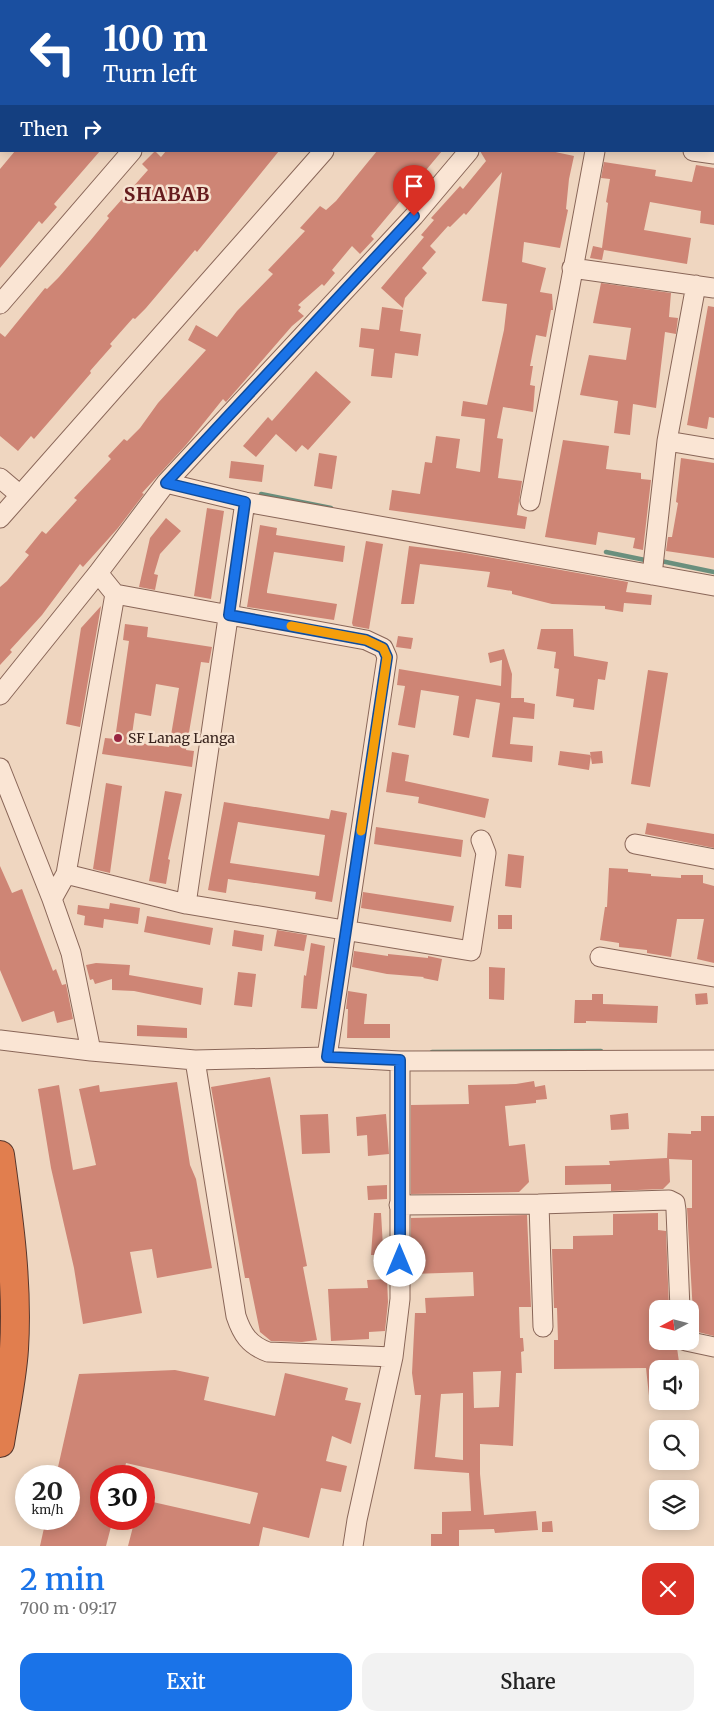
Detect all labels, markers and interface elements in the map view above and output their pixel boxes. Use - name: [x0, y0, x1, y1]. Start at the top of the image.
- text: 100 m: [103, 17, 208, 61]
- icon: left: [20, 20, 85, 85]
- text: Turn left: [103, 60, 197, 88]
- icon: right: [78, 115, 106, 143]
- text: Then: [20, 117, 68, 141]
- pin: [393, 165, 435, 216]
- icon: arrive: [400, 172, 428, 200]
- district label: SHABAB: [124, 182, 210, 206]
- place label: SF Lanag Langa: [128, 729, 235, 747]
- marker: SF Lanag Langa: [112, 732, 124, 744]
- position arrow: [373, 1234, 425, 1286]
- north arrow: [649, 1300, 699, 1350]
- map controls: [649, 1300, 699, 1530]
- button: sound: [649, 1360, 699, 1410]
- button: search: [649, 1420, 699, 1470]
- speed limit sign: 30: [90, 1465, 155, 1530]
- text: 20: [32, 1475, 63, 1507]
- button: layers: [649, 1480, 699, 1530]
- text: km/h: [32, 1502, 63, 1517]
- text: 2 min: [20, 1560, 105, 1598]
- button: close: [642, 1563, 694, 1615]
- text: 700 m · 09:17: [20, 1598, 117, 1618]
- button: Exit: [20, 1653, 352, 1711]
- button: Share: [362, 1653, 694, 1711]

